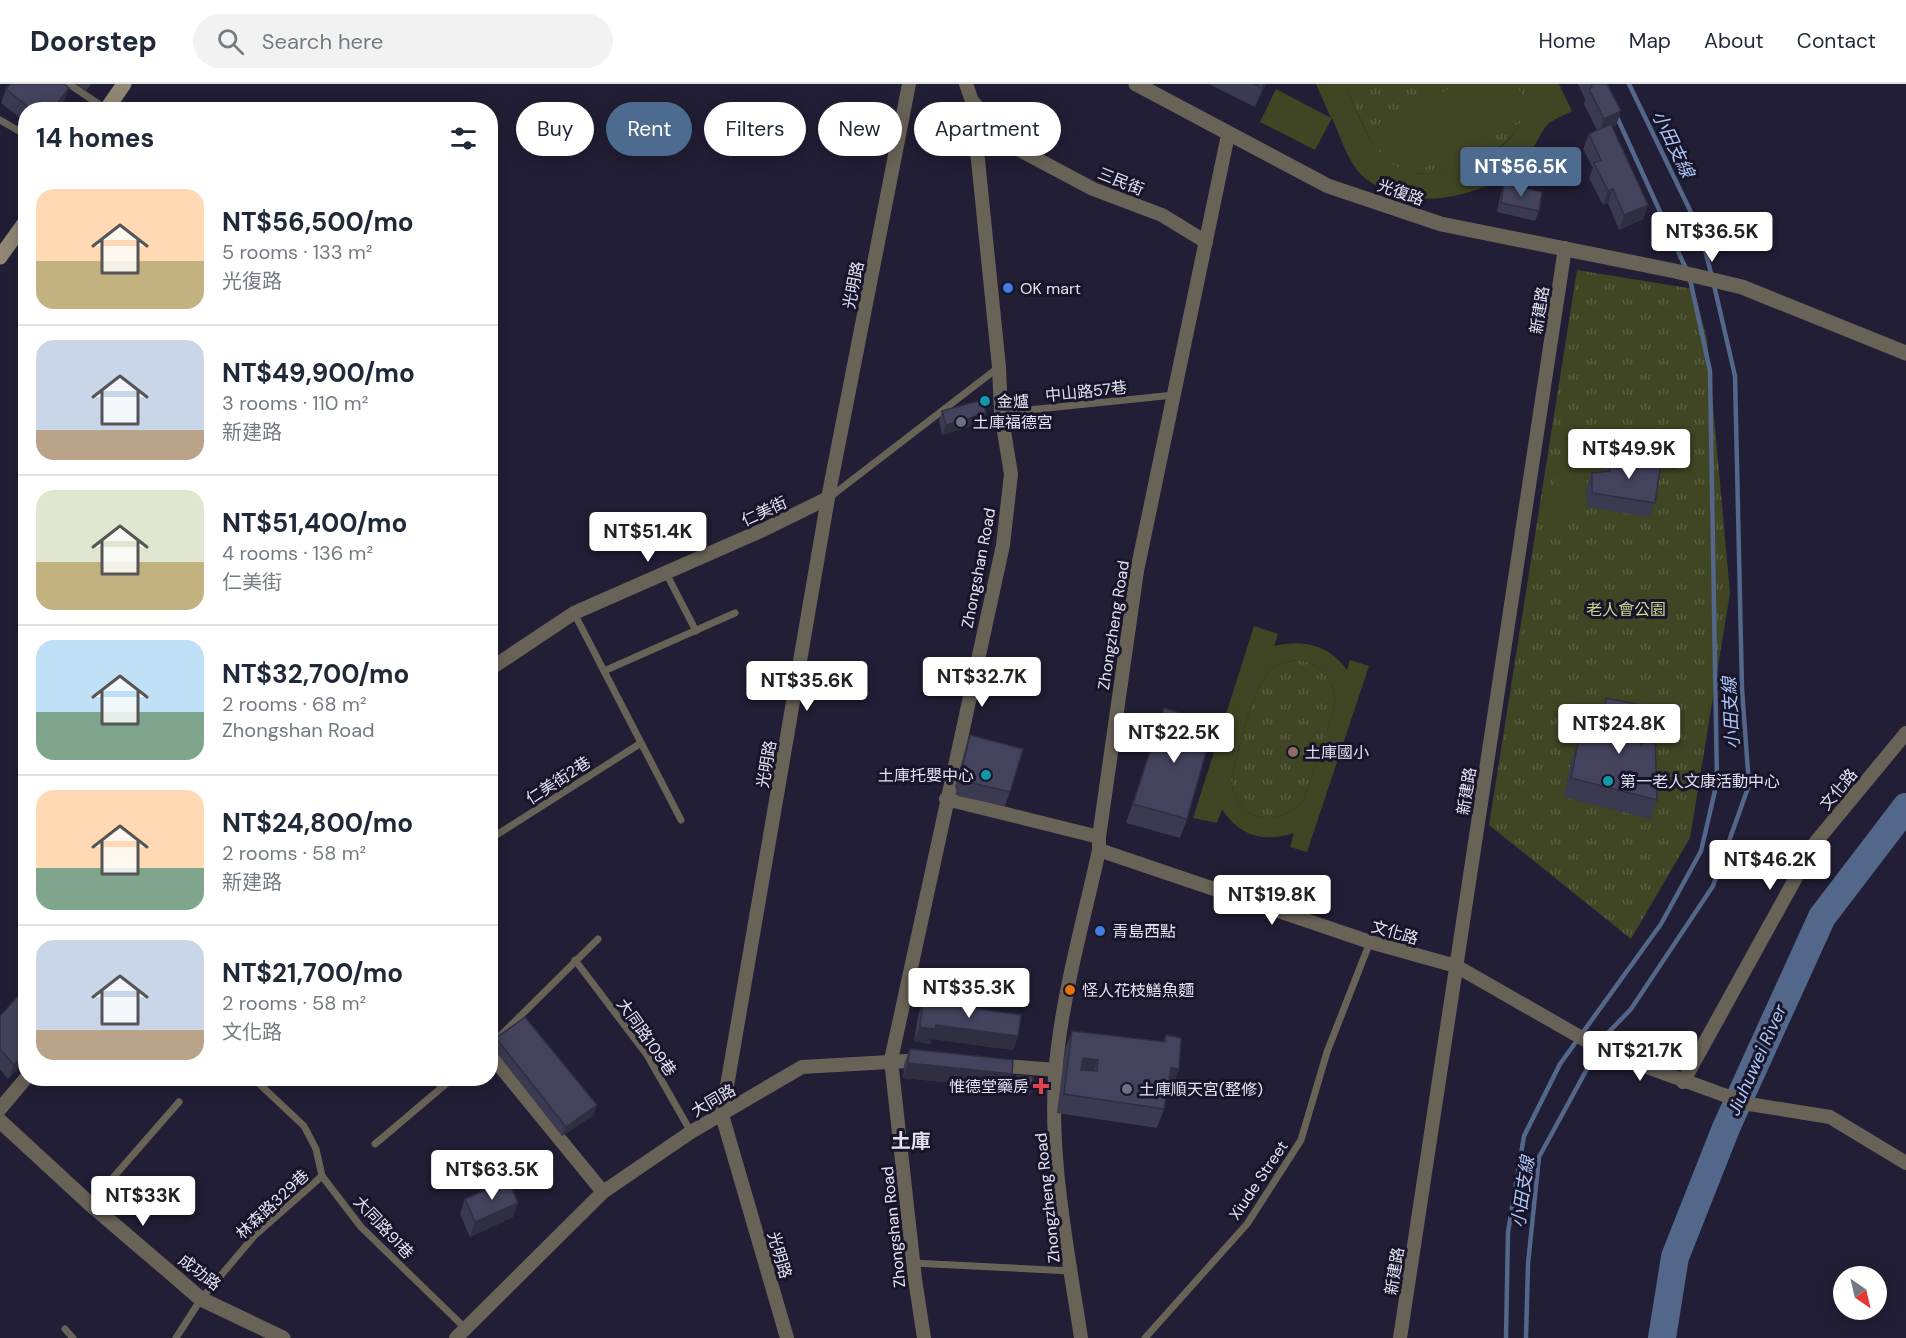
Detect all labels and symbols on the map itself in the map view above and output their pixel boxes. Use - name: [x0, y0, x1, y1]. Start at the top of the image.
- water label: 小田支線: [1646, 106, 1700, 183]
- pin: NT$56.5K: [1459, 147, 1583, 198]
- street label: 三民街: [1095, 163, 1147, 200]
- street label: 光復路: [1375, 175, 1427, 210]
- pin: NT$36.5K: [1650, 212, 1774, 263]
- street label: 光明路: [839, 260, 868, 311]
- place label: OK mart: [1020, 278, 1081, 299]
- marker: OK mart: [1001, 281, 1015, 295]
- street label: 新建路: [1525, 285, 1554, 335]
- street label: 中山路57巷: [1044, 377, 1128, 406]
- place label: 金爐: [997, 391, 1029, 412]
- marker: 金爐: [978, 394, 992, 408]
- place label: 土庫福德宮: [973, 412, 1053, 433]
- marker: 土庫福德宮: [954, 415, 968, 429]
- pin: NT$49.9K: [1567, 429, 1691, 480]
- street label: 仁美街: [738, 492, 790, 531]
- street label: Zhongshan Road: [957, 506, 1000, 630]
- pin: NT$51.4K: [586, 512, 710, 563]
- street label: Zhongzheng Road: [1093, 559, 1134, 691]
- park label: 老人會公園: [1586, 599, 1666, 620]
- pin: NT$32.7K: [920, 657, 1044, 708]
- pin: NT$35.6K: [745, 661, 869, 712]
- water label: 小田支線: [1717, 674, 1745, 750]
- pin: NT$24.8K: [1557, 704, 1681, 755]
- pin: NT$22.5K: [1112, 713, 1236, 764]
- street label: 光明路: [752, 739, 781, 790]
- place label: 土庫國小: [1305, 742, 1369, 763]
- marker: 土庫國小: [1286, 745, 1300, 759]
- street label: 仁美街2巷: [522, 752, 595, 809]
- street label: 文化路: [1815, 764, 1862, 814]
- place label: 土庫托嬰中心: [878, 765, 974, 786]
- street label: 新建路: [1452, 766, 1481, 816]
- marker: 土庫托嬰中心: [979, 768, 993, 782]
- place label: 第一老人文康活動中心: [1620, 771, 1780, 792]
- marker: 第一老人文康活動中心: [1601, 774, 1615, 788]
- pin: NT$46.2K: [1708, 840, 1832, 891]
- pin: NT$19.8K: [1210, 875, 1334, 926]
- street label: 文化路: [1369, 916, 1421, 949]
- place label: 青島西點: [1112, 921, 1176, 942]
- marker: 青島西點: [1093, 924, 1107, 938]
- pin: NT$35.3K: [907, 968, 1031, 1019]
- place label: 怪人花枝鱔魚麵: [1082, 980, 1194, 1001]
- marker: 怪人花枝鱔魚麵: [1063, 983, 1077, 997]
- street label: 大同路109巷: [612, 994, 681, 1080]
- water label: Jiuhuwei River: [1722, 1000, 1793, 1119]
- pin: NT$21.7K: [1578, 1031, 1702, 1082]
- place label: 惟德堂藥房: [949, 1076, 1029, 1097]
- street label: 大同路: [687, 1079, 739, 1122]
- marker: 惟德堂藥房: [1034, 1079, 1048, 1093]
- place label: 土庫順天宮(整修): [1139, 1079, 1263, 1100]
- marker: 土庫順天宮(整修): [1120, 1082, 1134, 1096]
- district label: 土庫: [891, 1128, 931, 1154]
- street label: Zhongzheng Road: [1030, 1132, 1065, 1264]
- street label: Xiude Street: [1224, 1137, 1293, 1224]
- pin: NT$63.5K: [430, 1150, 554, 1201]
- water label: 小田支線: [1506, 1153, 1540, 1229]
- street label: 林森路329巷: [231, 1165, 313, 1244]
- street label: Zhongshan Road: [877, 1165, 910, 1289]
- pin: NT$33K: [94, 1176, 192, 1227]
- street label: 大同路91巷: [349, 1191, 418, 1263]
- street label: 光明路: [763, 1229, 796, 1281]
- street label: 新建路: [1380, 1246, 1409, 1296]
- street label: 成功路: [174, 1250, 225, 1295]
- north arrow: [1833, 1266, 1887, 1320]

